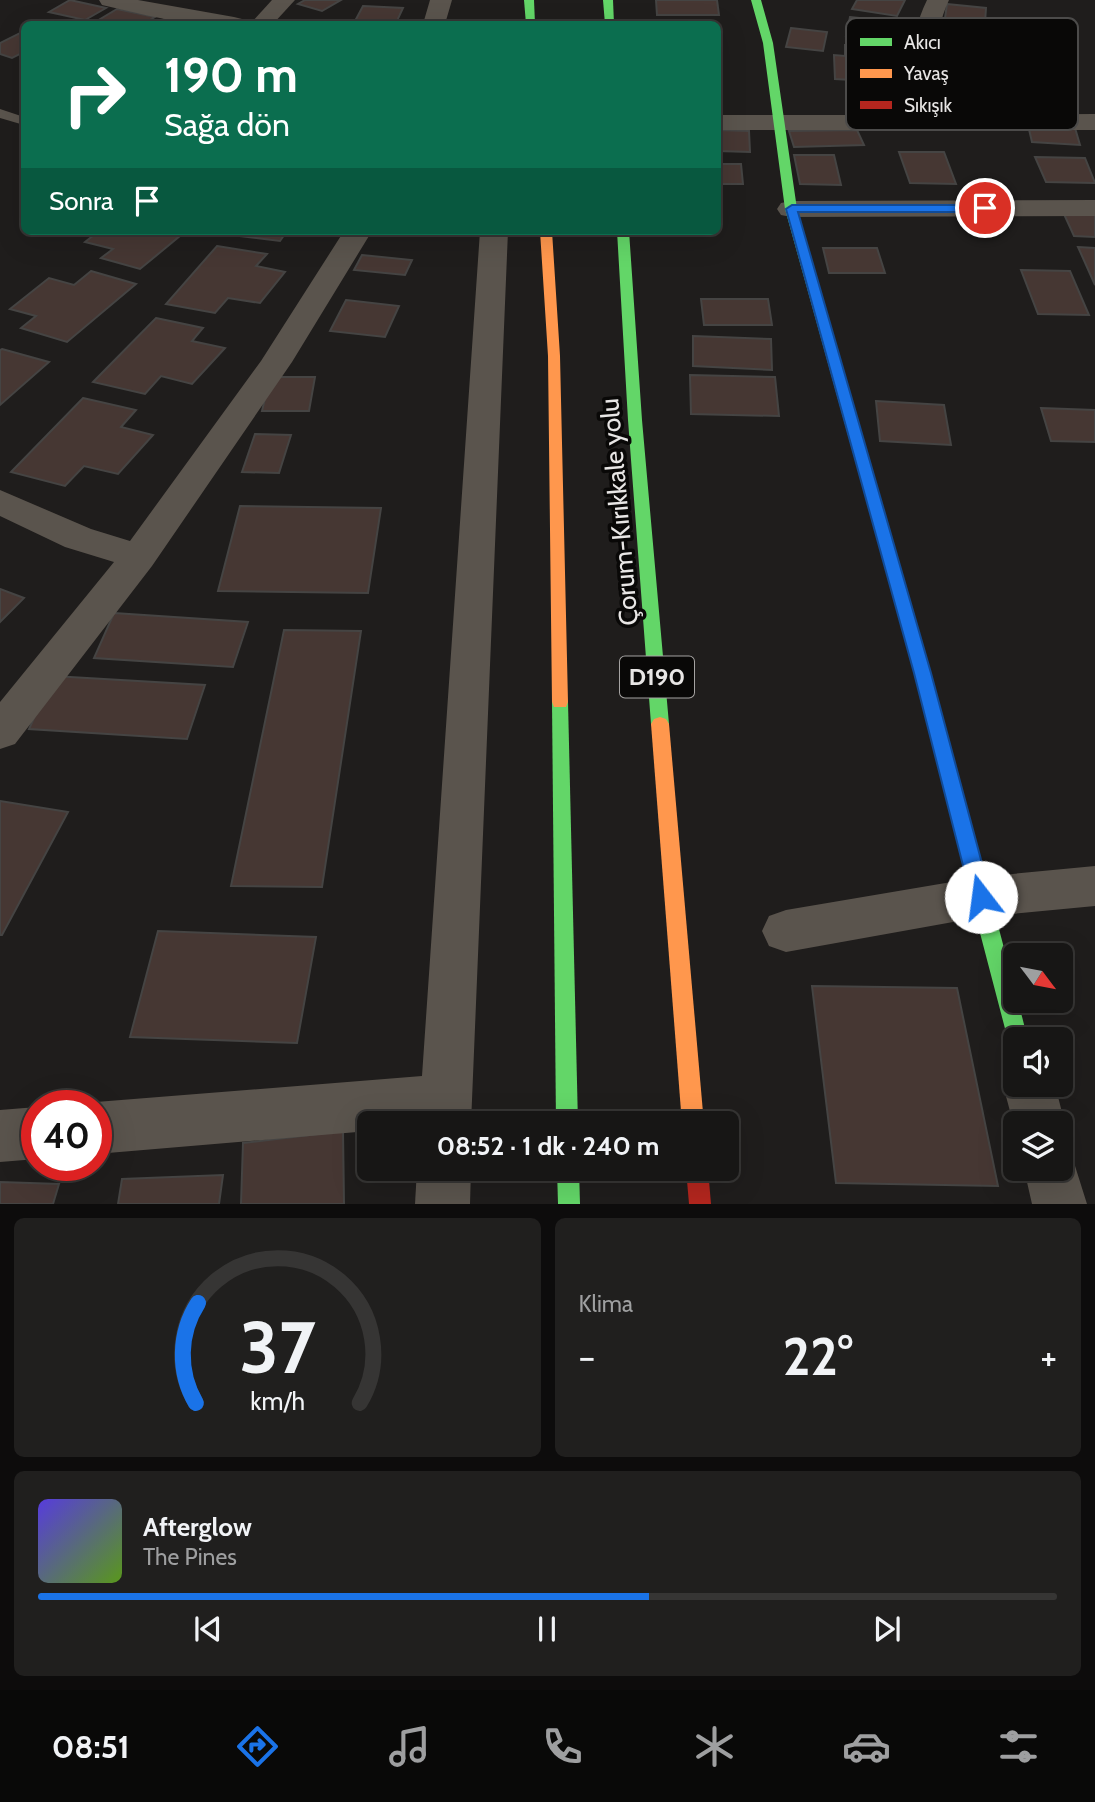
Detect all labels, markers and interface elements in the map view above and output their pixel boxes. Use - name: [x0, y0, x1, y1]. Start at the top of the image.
- legend: [846, 18, 1078, 130]
- text: Akıcı: [904, 31, 941, 54]
- text: 190 m: [164, 45, 298, 104]
- icon: right: [49, 49, 140, 140]
- text: Yavaş: [903, 62, 949, 85]
- text: Sıkışık: [904, 94, 952, 117]
- text: Sağa dön: [164, 105, 290, 144]
- pin: [955, 178, 1015, 238]
- icon: arrive: [128, 182, 166, 220]
- text: Sonra: [49, 185, 114, 217]
- icon: arrive: [966, 189, 1004, 227]
- street label: Çorum-Kırıkkale yolu: [593, 397, 645, 627]
- road number: D190: [620, 656, 694, 698]
- position arrow: [944, 860, 1018, 934]
- north arrow: [1003, 943, 1073, 1013]
- map controls: [1003, 943, 1073, 1181]
- button: sound: [1003, 1027, 1073, 1097]
- speed limit sign: 40: [21, 1090, 112, 1181]
- button: layers: [1003, 1111, 1073, 1181]
- text: 08:52 · 1 dk · 240 m: [437, 1130, 659, 1162]
- text: Klima: [579, 1290, 633, 1318]
- text: 37: [239, 1304, 315, 1392]
- text: 22°: [783, 1325, 853, 1388]
- text: −: [579, 1333, 595, 1380]
- text: +: [1040, 1333, 1057, 1380]
- text: km/h: [250, 1386, 305, 1416]
- text: Afterglow: [143, 1511, 252, 1543]
- text: The Pines: [143, 1543, 237, 1571]
- icon: previous: [189, 1610, 227, 1648]
- icon: pause: [528, 1610, 566, 1648]
- icon: next: [868, 1610, 906, 1648]
- icon: directions: [233, 1722, 282, 1771]
- icon: music: [385, 1722, 434, 1771]
- icon: phone: [538, 1722, 587, 1771]
- icon: climate: [690, 1722, 739, 1771]
- icon: car: [842, 1722, 891, 1771]
- icon: filters: [994, 1722, 1043, 1771]
- text: 08:51: [52, 1727, 130, 1766]

